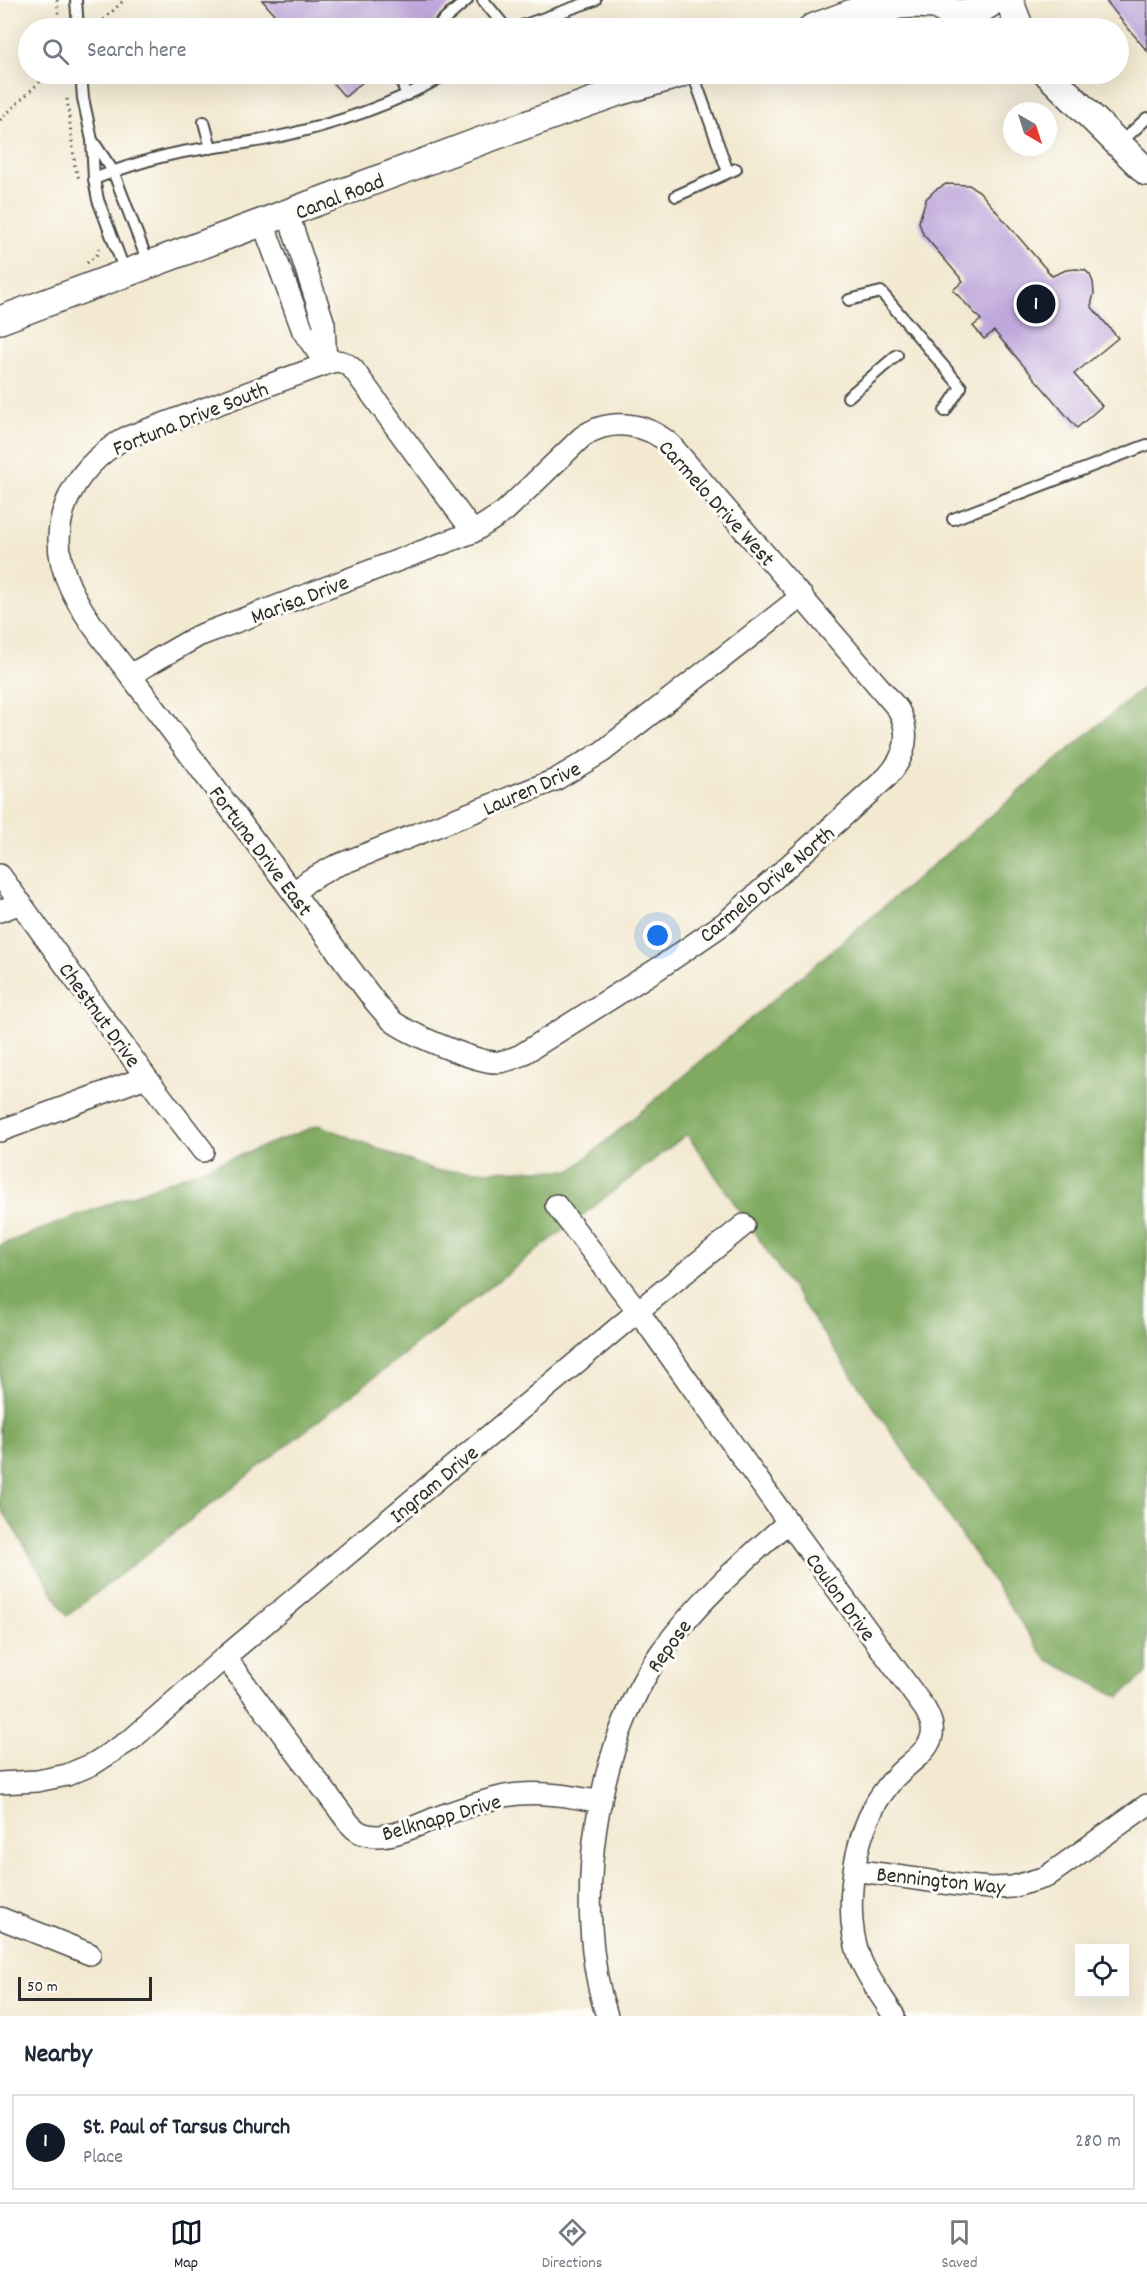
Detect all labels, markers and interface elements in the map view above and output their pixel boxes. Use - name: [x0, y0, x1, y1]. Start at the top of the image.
- search box: [18, 18, 1129, 84]
- icon: search: [39, 35, 72, 68]
- text: Search here: [87, 36, 186, 67]
- north arrow: [1003, 102, 1057, 156]
- street label: Canal Road: [291, 167, 389, 229]
- pin: 1: [1016, 282, 1056, 326]
- street label: Fortuna Drive South: [109, 375, 274, 466]
- street label: Carmelo Drive West: [650, 434, 781, 575]
- street label: Marisa Drive: [247, 568, 354, 634]
- street label: Lauren Drive: [479, 755, 586, 826]
- street label: Fortuna Drive East: [200, 780, 319, 924]
- street label: Carmelo Drive North: [694, 820, 843, 952]
- your location: [643, 921, 672, 950]
- street label: Chestnut Drive: [49, 957, 147, 1075]
- street label: Ingram Drive: [384, 1439, 486, 1532]
- street label: Coulon Drive: [796, 1547, 882, 1649]
- street label: Repose: [641, 1614, 701, 1680]
- street label: Belknapp Drive: [379, 1788, 505, 1851]
- street label: Bennington Way: [875, 1860, 1008, 1905]
- map controls: [1075, 1944, 1129, 1998]
- button: locate: [1075, 1944, 1129, 1998]
- scale bar: [18, 1974, 152, 2002]
- text: 50 m: [27, 1976, 58, 1999]
- text: Nearby: [24, 2037, 92, 2074]
- text: St. Paul of Tarsus Church: [83, 2113, 290, 2144]
- text: 1: [43, 2128, 48, 2156]
- text: 280 m: [1075, 2128, 1121, 2156]
- text: Place: [83, 2144, 123, 2172]
- tab: Map: [170, 2216, 203, 2275]
- tab: Directions: [542, 2216, 602, 2275]
- tab: Saved: [942, 2216, 977, 2275]

